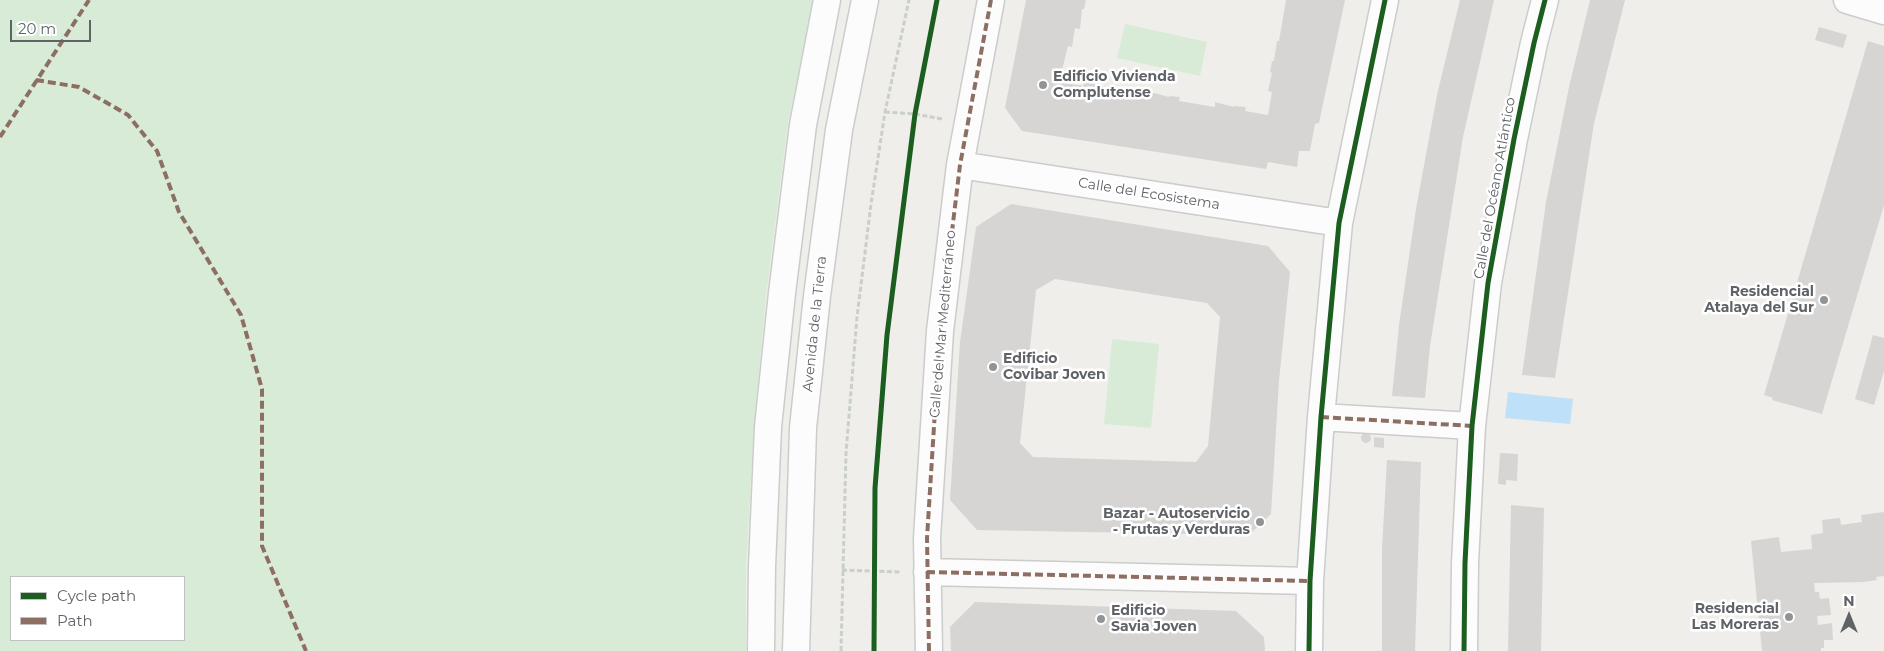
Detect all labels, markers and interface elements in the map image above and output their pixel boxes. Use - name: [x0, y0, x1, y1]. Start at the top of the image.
- scale bar: [12, 10, 94, 42]
- text: 20 m: [18, 19, 56, 38]
- place label: Edificio Vivienda Complutense: [1053, 69, 1176, 102]
- marker: Edificio Vivienda Complutense: [1037, 79, 1049, 91]
- street label: Calle del Océano Atlántico: [1471, 96, 1519, 280]
- street label: Calle del Ecosistema: [1077, 174, 1221, 214]
- street label: Calle del Mar Mediterráneo: [926, 229, 960, 419]
- street label: Avenida de la Tierra: [800, 255, 830, 393]
- place label: Residencial Atalaya del Sur: [1704, 284, 1814, 316]
- marker: Residencial Atalaya del Sur: [1818, 294, 1830, 306]
- place label: Edificio Covibar Joven: [1003, 351, 1106, 384]
- marker: Edificio Covibar Joven: [987, 361, 999, 373]
- place label: Bazar - Autoservicio - Frutas y Verduras: [1103, 506, 1250, 538]
- marker: Bazar - Autoservicio - Frutas y Verduras: [1254, 516, 1266, 528]
- legend: [10, 576, 185, 641]
- text: Cycle path: [57, 586, 136, 605]
- north arrow: [1824, 591, 1874, 641]
- text: N: [1843, 592, 1855, 610]
- place label: Residencial Las Moreras: [1692, 601, 1779, 634]
- place label: Edificio Savia Joven: [1111, 603, 1197, 636]
- text: Path: [57, 611, 93, 630]
- marker: Residencial Las Moreras: [1783, 611, 1795, 623]
- marker: Edificio Savia Joven: [1095, 613, 1107, 625]

